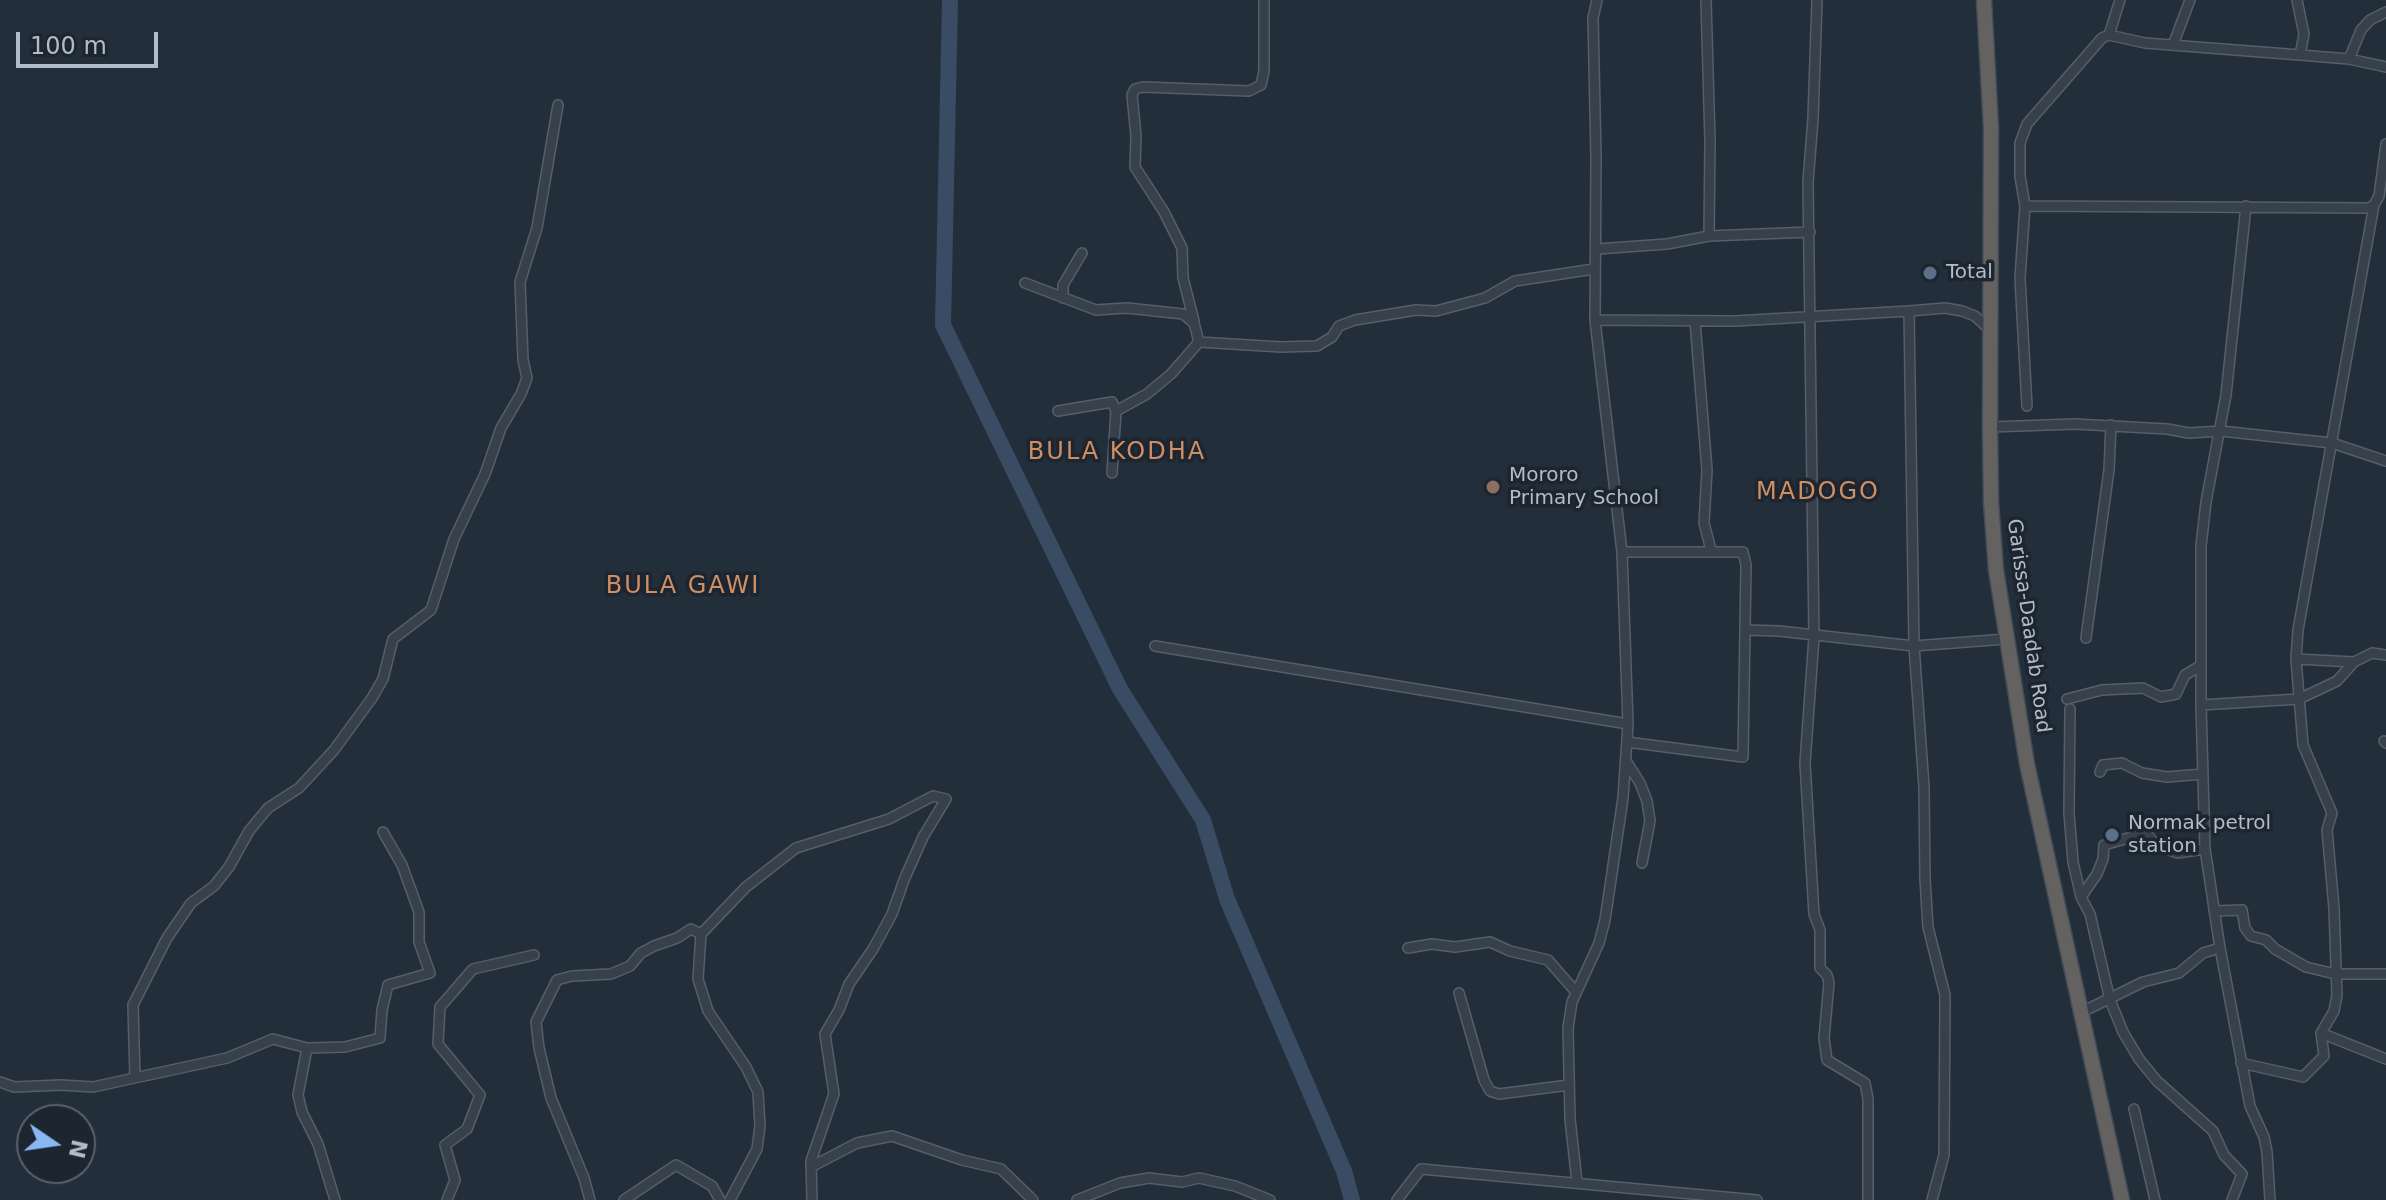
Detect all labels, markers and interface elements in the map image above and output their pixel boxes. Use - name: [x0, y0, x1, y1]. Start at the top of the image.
- scale bar: [20, 16, 162, 66]
- text: 100 m: [30, 32, 107, 60]
- place label: Total: [1946, 261, 1993, 285]
- marker: Total: [1921, 264, 1939, 282]
- district label: BULA KODHA: [1028, 439, 1206, 467]
- place label: Mororo Primary School: [1509, 464, 1659, 511]
- marker: Mororo Primary School: [1484, 478, 1502, 496]
- district label: MADOGO: [1756, 479, 1880, 507]
- street label: Garissa-Daadab Road: [2001, 517, 2055, 735]
- district label: BULA GAWI: [606, 573, 760, 601]
- place label: Normak petrol station: [2128, 812, 2271, 859]
- marker: Normak petrol station: [2103, 826, 2121, 844]
- north arrow: [16, 1104, 96, 1184]
- text: N: [64, 1137, 92, 1161]

